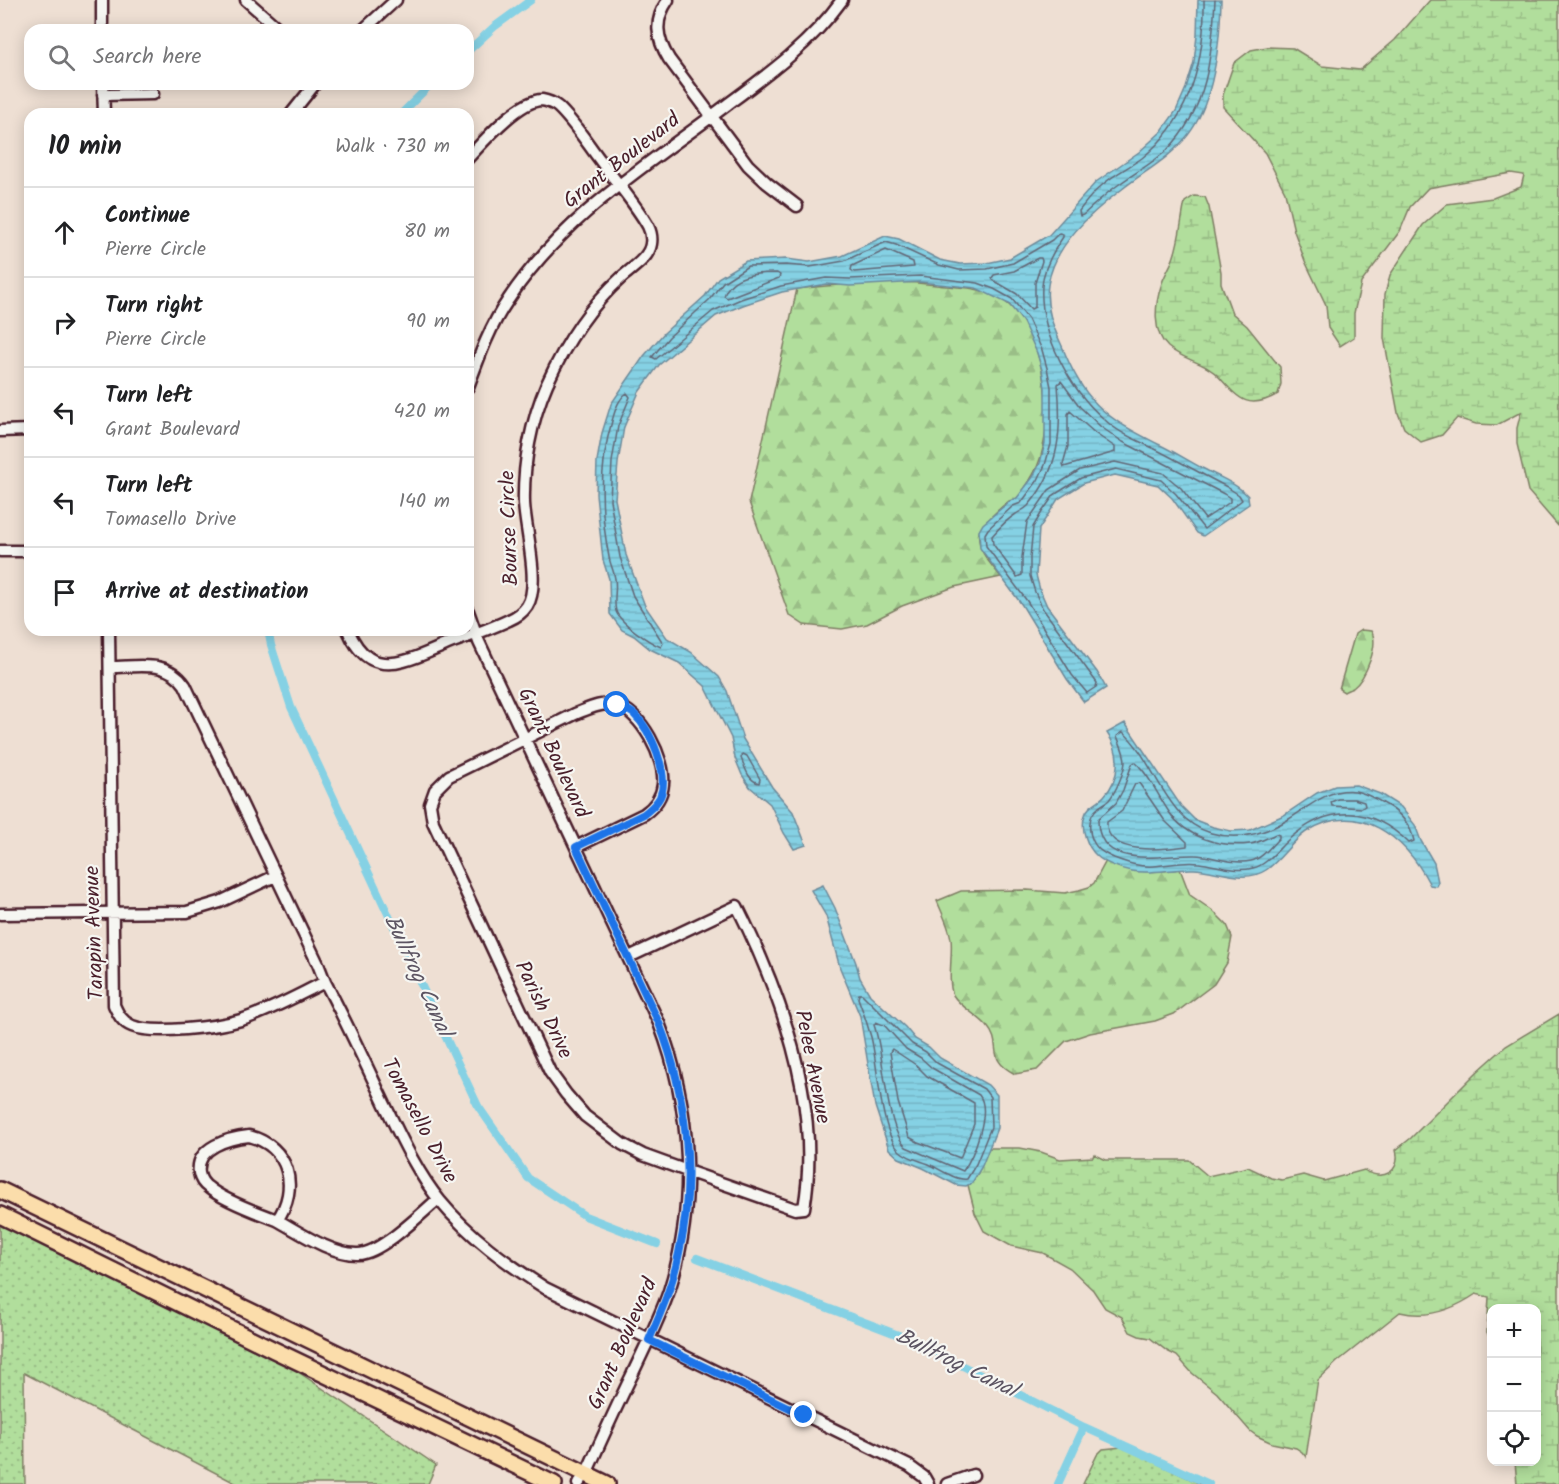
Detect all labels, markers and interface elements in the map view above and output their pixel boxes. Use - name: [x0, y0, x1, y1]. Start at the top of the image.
- search box: [24, 24, 474, 90]
- text: Search here: [93, 40, 201, 75]
- icon: search: [45, 41, 78, 74]
- street label: Grant Boulevard: [556, 104, 688, 217]
- text: 10 min: [48, 126, 122, 168]
- text: Walk · 730 m: [335, 131, 450, 163]
- text: Continue: [105, 199, 190, 234]
- icon: ahead: [48, 216, 81, 249]
- text: 80 m: [404, 216, 450, 248]
- text: Pierre Circle: [105, 234, 206, 266]
- text: Turn right: [105, 289, 203, 324]
- icon: right: [48, 306, 81, 339]
- text: 90 m: [406, 306, 450, 338]
- text: Pierre Circle: [105, 324, 206, 356]
- text: Turn left: [105, 379, 192, 414]
- icon: left: [48, 396, 81, 429]
- text: 420 m: [393, 396, 450, 428]
- text: Grant Boulevard: [105, 414, 239, 446]
- text: Turn left: [105, 469, 192, 504]
- street label: Bourse Circle: [491, 469, 529, 586]
- icon: left: [48, 486, 81, 519]
- text: 140 m: [399, 486, 450, 518]
- text: Tomasello Drive: [105, 504, 236, 536]
- text: Arrive at destination: [105, 575, 308, 610]
- icon: arrive: [48, 576, 81, 609]
- street label: Grant Boulevard: [508, 682, 598, 824]
- route start: [603, 691, 629, 717]
- street label: Tarapin Avenue: [76, 865, 114, 1001]
- water label: Bullfrog Canal: [373, 909, 463, 1047]
- street label: Parish Drive: [505, 955, 581, 1065]
- street label: Pelee Avenue: [785, 1007, 839, 1127]
- street label: Tomasello Drive: [372, 1052, 466, 1190]
- street label: Grant Boulevard: [579, 1272, 667, 1415]
- map controls: [1487, 1304, 1541, 1466]
- button: +: [1487, 1304, 1541, 1358]
- water label: Bullfrog Canal: [889, 1320, 1027, 1410]
- button: −: [1487, 1358, 1541, 1412]
- route end: [790, 1401, 816, 1427]
- button: locate: [1487, 1412, 1541, 1466]

